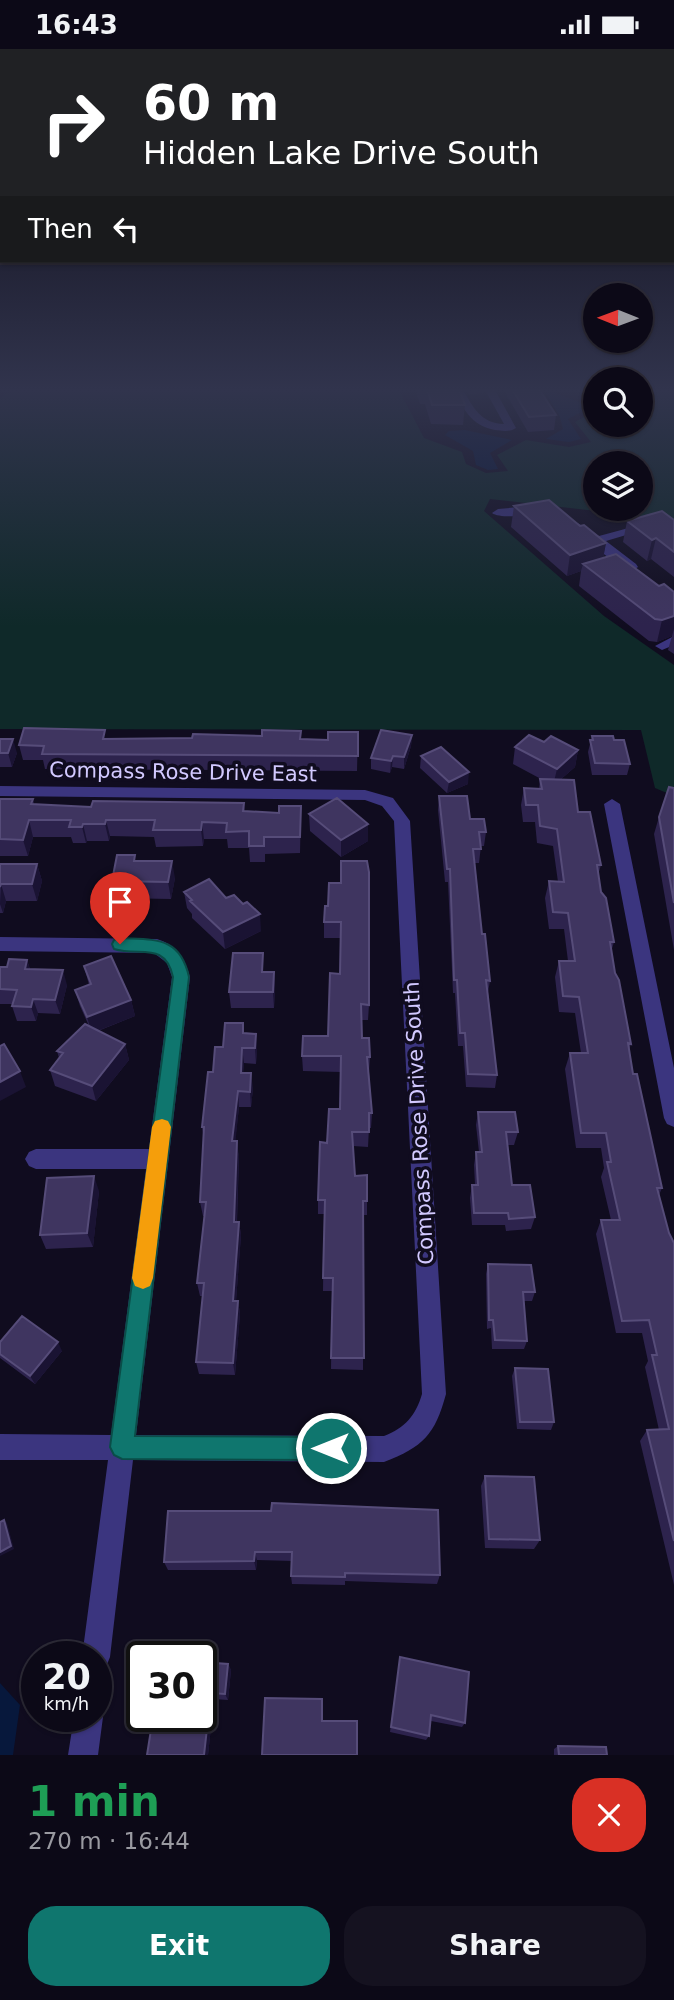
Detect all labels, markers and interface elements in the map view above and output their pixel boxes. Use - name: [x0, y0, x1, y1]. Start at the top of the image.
- text: 16:43: [35, 10, 118, 40]
- text: 60 m: [143, 75, 279, 132]
- icon: right: [28, 77, 119, 168]
- text: Hidden Lake Drive South: [143, 134, 540, 172]
- icon: left: [107, 210, 145, 248]
- text: Then: [28, 214, 93, 244]
- north arrow: [583, 283, 653, 353]
- map controls: [583, 283, 653, 521]
- button: search: [583, 367, 653, 437]
- button: layers: [583, 451, 653, 521]
- street label: Compass Rose Drive East: [49, 758, 317, 786]
- pin: [90, 872, 150, 944]
- icon: arrive: [101, 883, 139, 921]
- street label: Compass Rose Drive South: [400, 981, 438, 1265]
- position arrow: [294, 1411, 368, 1485]
- speed limit sign: 30: [126, 1641, 217, 1732]
- text: 20: [42, 1657, 91, 1697]
- text: km/h: [44, 1693, 89, 1714]
- text: 1 min: [28, 1777, 160, 1826]
- button: close: [572, 1778, 646, 1852]
- text: 270 m · 16:44: [28, 1828, 190, 1854]
- button: Exit: [28, 1906, 330, 1986]
- button: Share: [344, 1906, 646, 1986]

